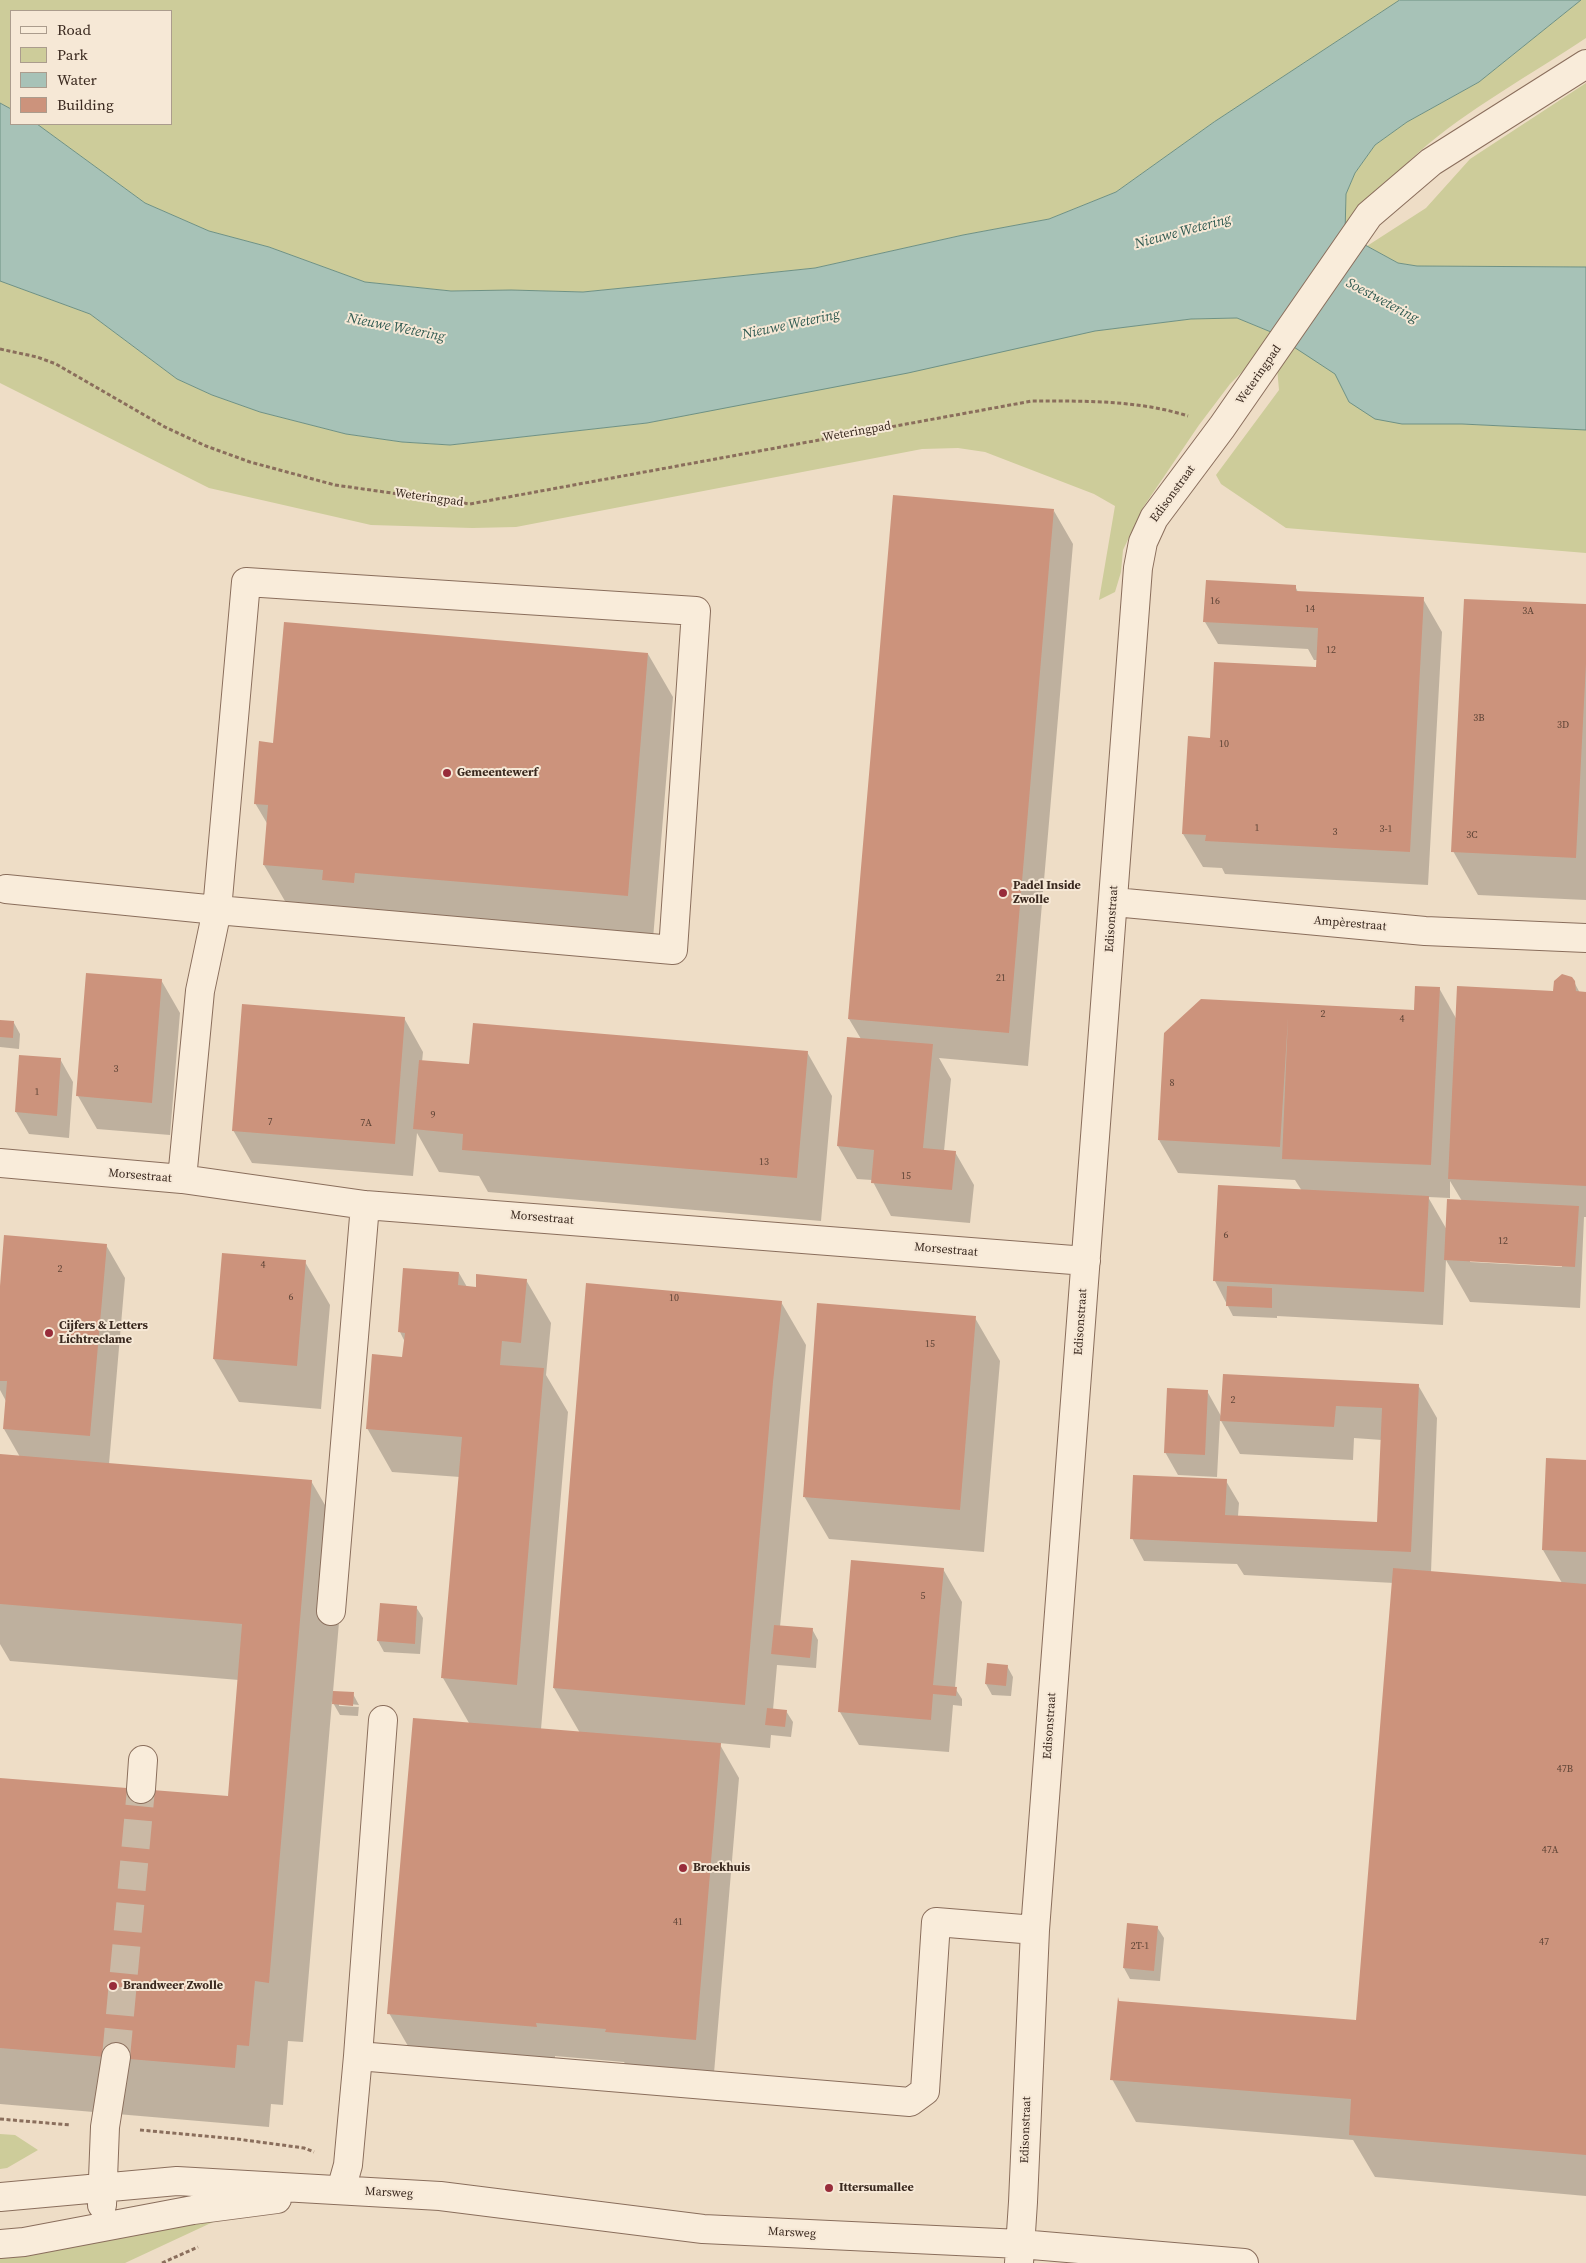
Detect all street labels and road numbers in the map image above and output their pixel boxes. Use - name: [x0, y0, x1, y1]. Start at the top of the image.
- street label: Weteringpad: [1233, 343, 1285, 407]
- street label: Weteringpad: [822, 419, 892, 445]
- street label: Edisonstraat: [1148, 463, 1198, 525]
- street label: Weteringpad: [394, 486, 464, 510]
- street label: Edisonstraat: [1102, 885, 1122, 953]
- street label: Ampèrestraat: [1313, 914, 1387, 934]
- street label: Morsestraat: [108, 1166, 172, 1186]
- street label: Morsestraat: [510, 1208, 574, 1228]
- street label: Morsestraat: [914, 1240, 978, 1260]
- street label: Edisonstraat: [1071, 1288, 1091, 1356]
- street label: Edisonstraat: [1040, 1692, 1060, 1760]
- street label: Edisonstraat: [1018, 2096, 1034, 2164]
- street label: Marsweg: [365, 2185, 413, 2201]
- street label: Marsweg: [768, 2225, 816, 2241]

